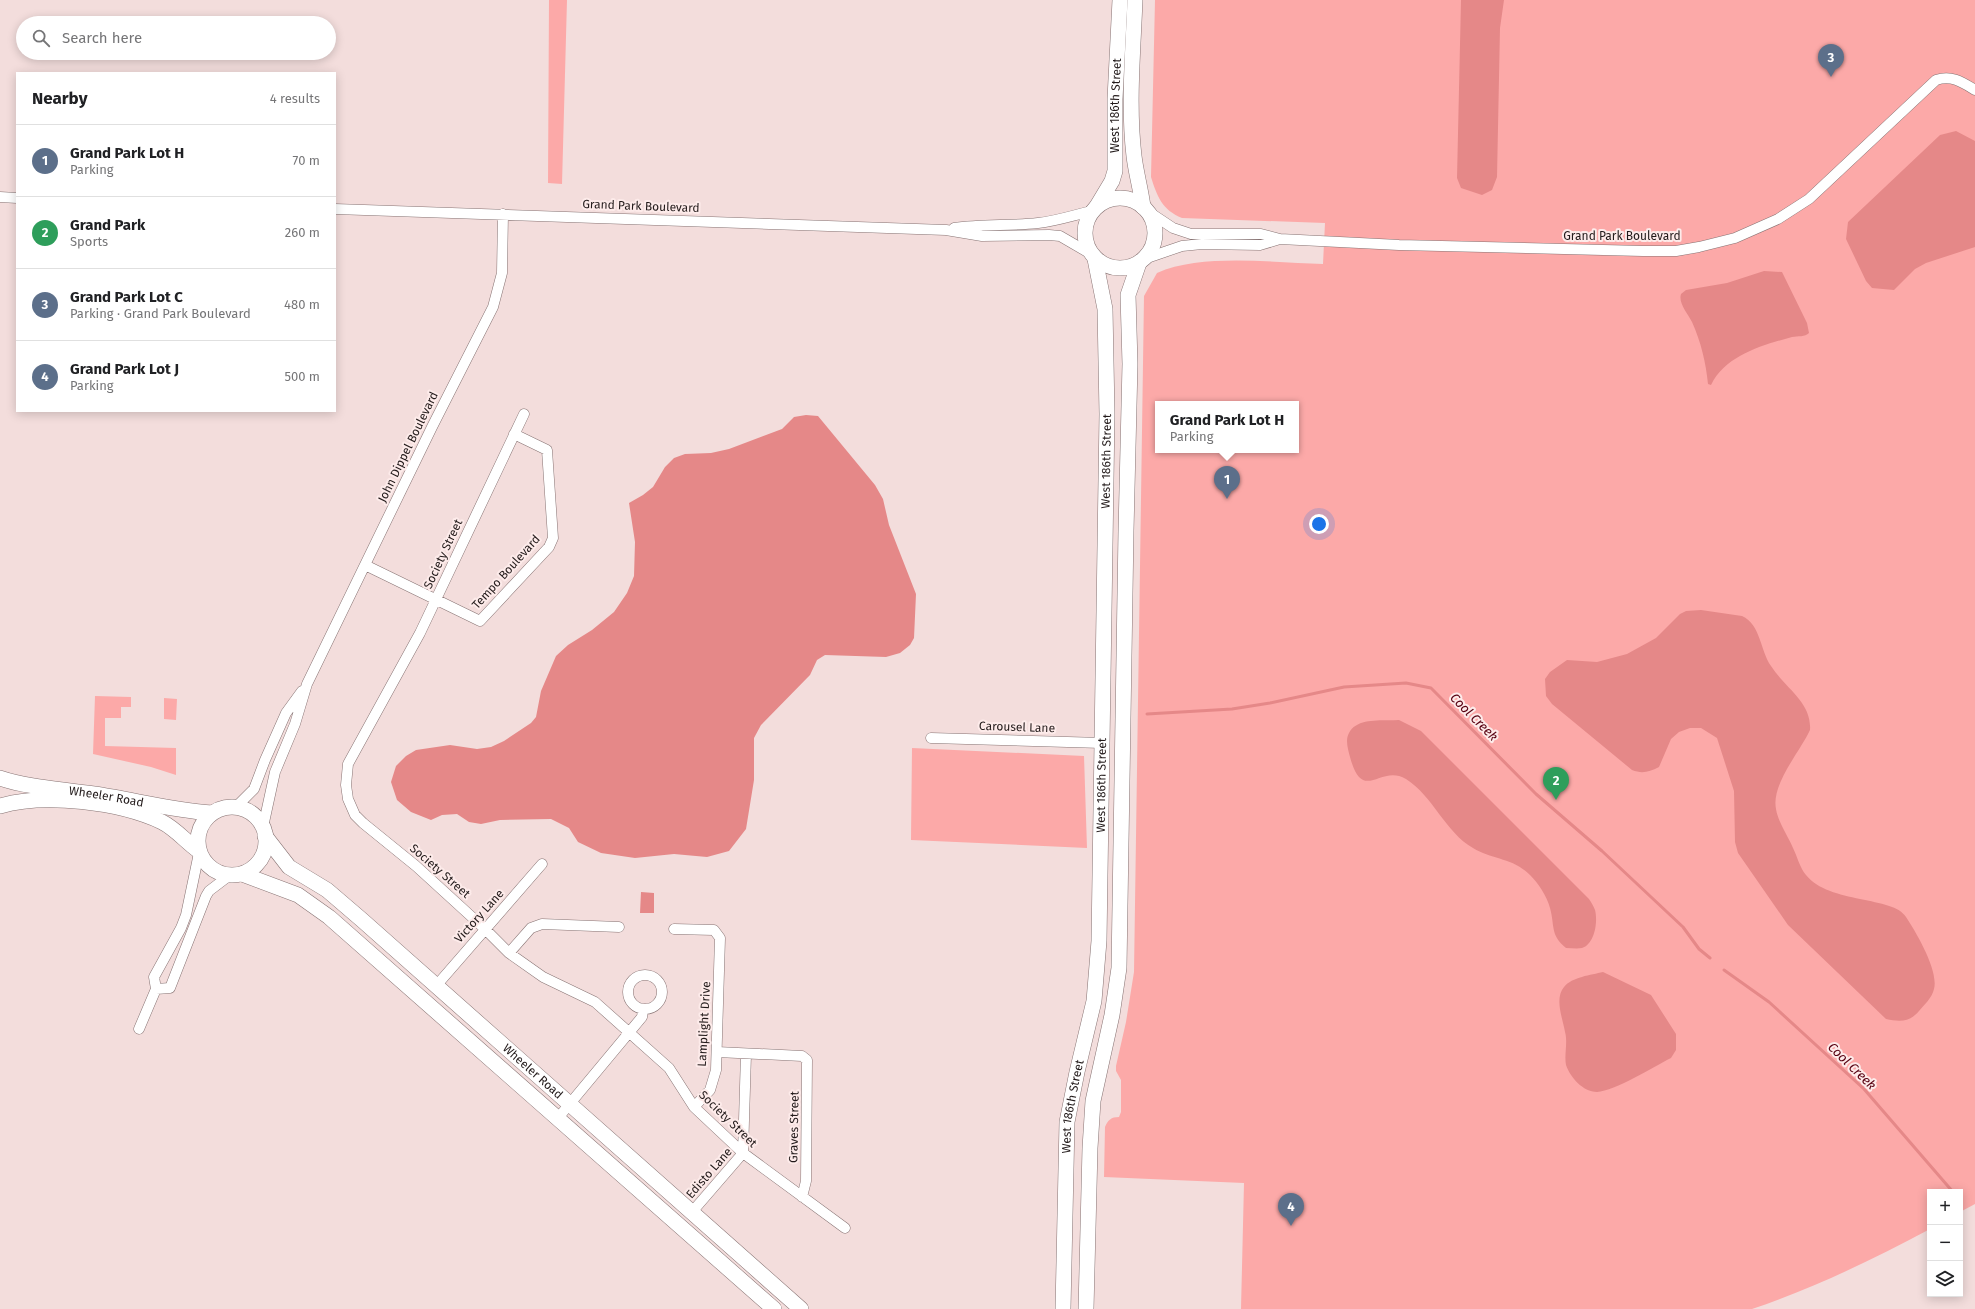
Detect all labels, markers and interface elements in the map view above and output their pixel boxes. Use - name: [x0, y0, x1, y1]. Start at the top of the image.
- search box: [16, 16, 336, 60]
- icon: search: [30, 27, 52, 49]
- text: Search here: [62, 29, 142, 47]
- pin: 3: [1818, 44, 1844, 77]
- street label: West 186th Street: [1108, 57, 1124, 153]
- text: Nearby: [32, 88, 87, 109]
- text: 4 results: [270, 91, 320, 106]
- text: Grand Park Lot H: [70, 144, 184, 162]
- text: 1: [42, 153, 48, 168]
- text: 70 m: [293, 153, 320, 168]
- text: Parking: [70, 162, 114, 177]
- street label: Grand Park Boulevard: [582, 197, 700, 215]
- text: Grand Park: [70, 216, 145, 234]
- text: 2: [42, 225, 48, 240]
- text: 260 m: [285, 225, 320, 240]
- street label: Grand Park Boulevard: [1563, 229, 1681, 243]
- text: Sports: [70, 234, 108, 249]
- text: Grand Park Lot C: [70, 288, 183, 306]
- text: 3: [42, 297, 48, 312]
- text: 480 m: [284, 297, 320, 312]
- text: Parking · Grand Park Boulevard: [70, 306, 251, 321]
- text: Grand Park Lot J: [70, 360, 179, 378]
- text: 4: [41, 369, 49, 384]
- text: 500 m: [284, 369, 320, 384]
- text: Parking: [70, 378, 114, 393]
- street label: John Dippel Boulevard: [375, 389, 441, 505]
- popup: [1155, 401, 1299, 453]
- text: Grand Park Lot H: [1170, 411, 1284, 429]
- street label: West 186th Street: [1099, 413, 1114, 509]
- text: Parking: [1170, 429, 1213, 444]
- pin: 1: [1214, 466, 1240, 499]
- your location: [1309, 514, 1329, 534]
- street label: Society Street: [421, 516, 465, 591]
- street label: Tempo Boulevard: [469, 532, 543, 612]
- water label: Cool Creek: [1447, 690, 1501, 744]
- street label: Carousel Lane: [979, 719, 1055, 735]
- street label: West 186th Street: [1094, 737, 1109, 833]
- pin: 2: [1543, 767, 1569, 800]
- street label: Wheeler Road: [68, 784, 145, 810]
- street label: Society Street: [407, 841, 473, 901]
- street label: Victory Lane: [452, 887, 506, 945]
- street label: Lamplight Drive: [695, 981, 713, 1067]
- water label: Cool Creek: [1825, 1039, 1879, 1093]
- street label: Wheeler Road: [500, 1041, 566, 1102]
- street label: West 186th Street: [1059, 1058, 1087, 1154]
- street label: Society Street: [696, 1088, 760, 1151]
- street label: Graves Street: [786, 1090, 802, 1163]
- street label: Edisto Lane: [683, 1145, 735, 1201]
- map controls: [1927, 1189, 1963, 1297]
- button: +: [1927, 1189, 1963, 1225]
- pin: 4: [1278, 1193, 1304, 1226]
- button: −: [1927, 1225, 1963, 1261]
- button: layers: [1927, 1261, 1963, 1297]

